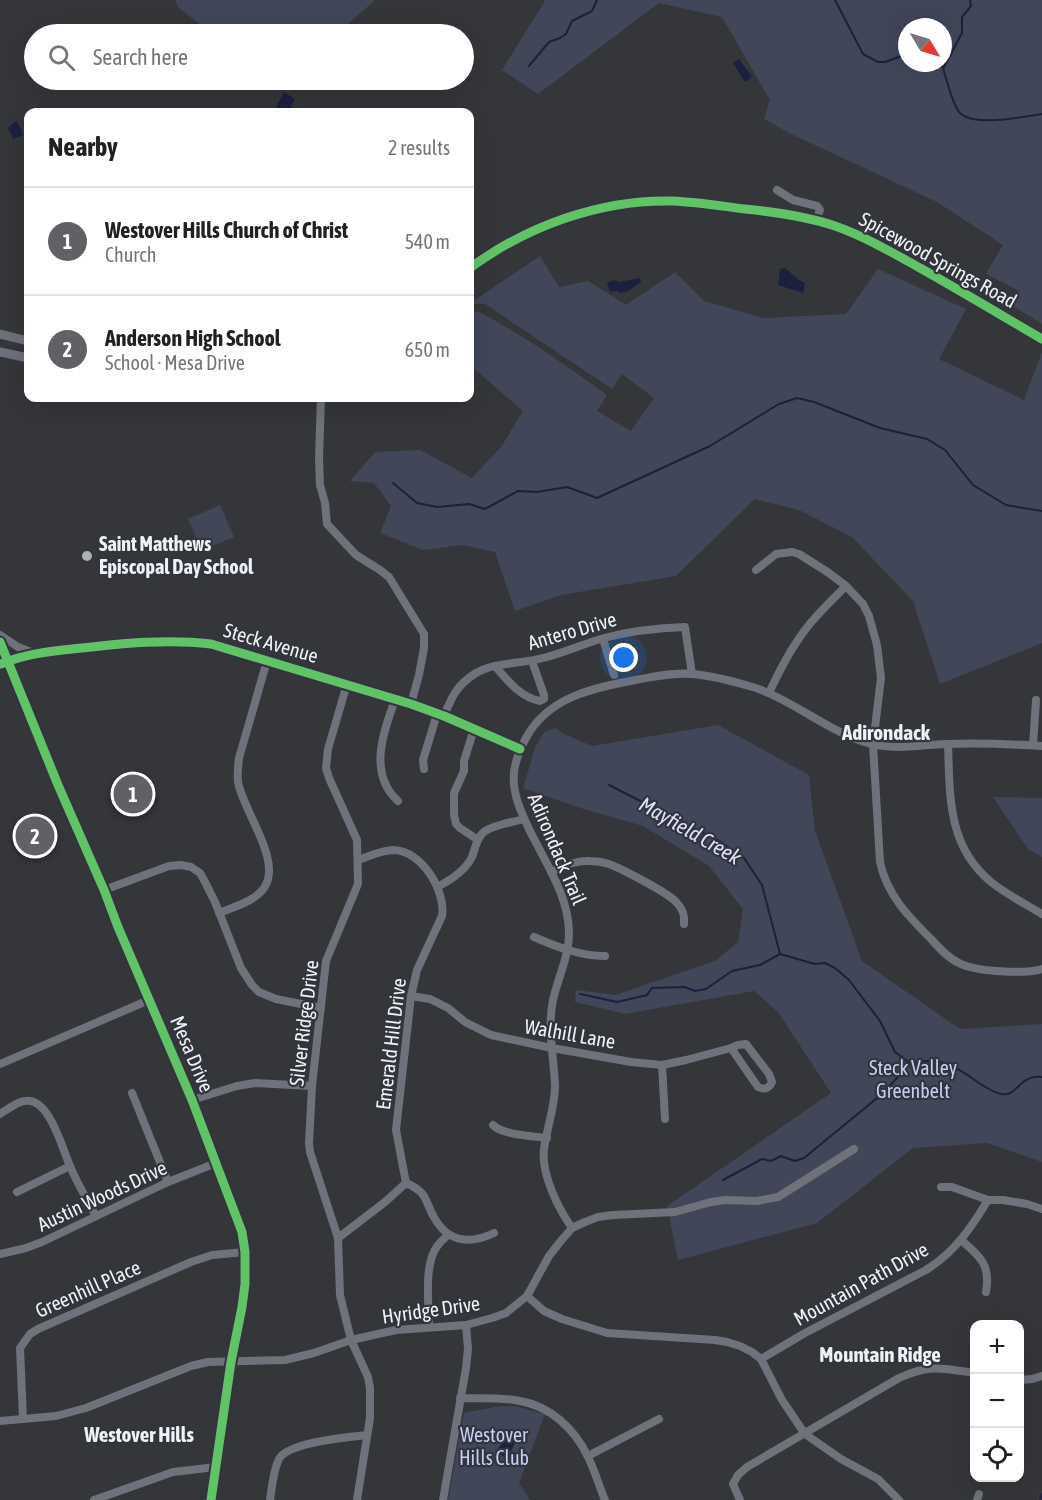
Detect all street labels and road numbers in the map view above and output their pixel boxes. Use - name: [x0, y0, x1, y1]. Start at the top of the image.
- street label: Spicewood Springs Road: [856, 207, 1021, 312]
- street label: Antero Drive: [525, 607, 619, 654]
- street label: Steck Avenue: [221, 618, 321, 667]
- street label: Adirondack Trail: [524, 790, 592, 909]
- street label: Silver Ridge Drive: [284, 959, 323, 1087]
- street label: Emerald Hill Drive: [371, 977, 410, 1111]
- street label: Mesa Drive: [166, 1012, 219, 1095]
- street label: Walhill Lane: [523, 1014, 617, 1053]
- street label: Austin Woods Drive: [33, 1156, 170, 1236]
- street label: Mountain Path Drive: [790, 1237, 932, 1330]
- street label: Greenhill Place: [32, 1255, 144, 1322]
- street label: Hyridge Drive: [380, 1291, 481, 1328]

